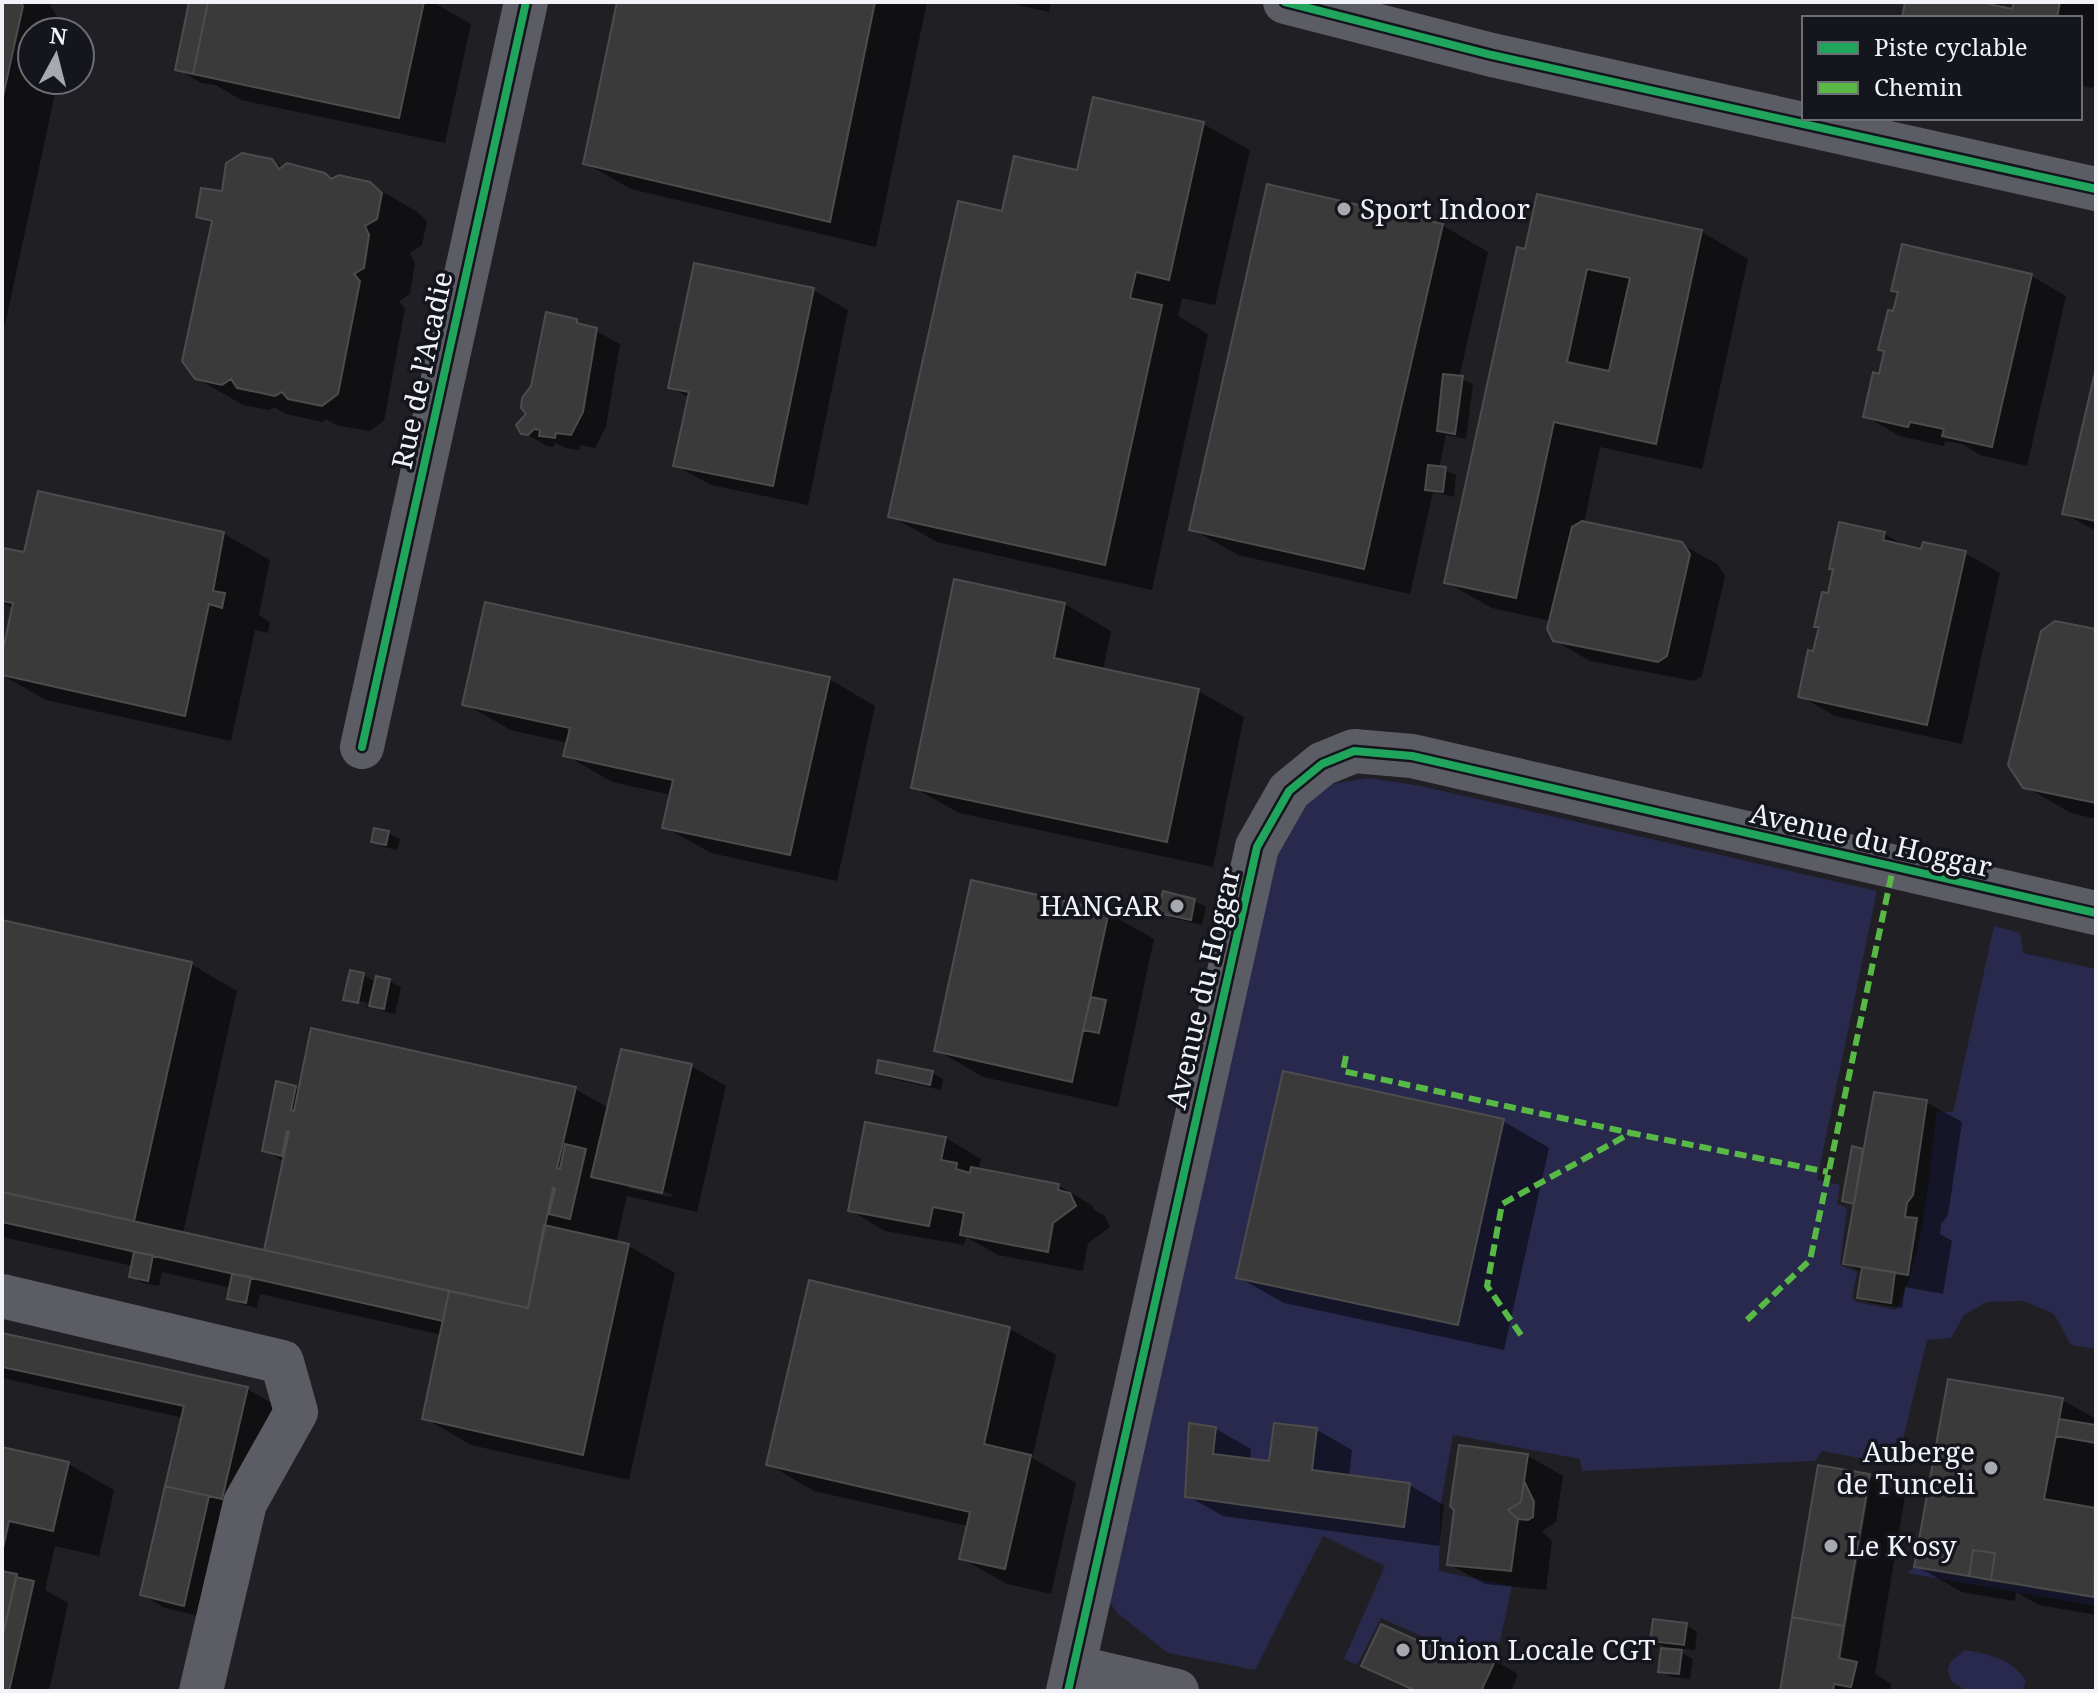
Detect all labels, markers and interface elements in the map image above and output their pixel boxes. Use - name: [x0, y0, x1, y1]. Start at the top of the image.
- north arrow: [16, 16, 96, 96]
- legend: [1802, 16, 2082, 120]
- text: N: [48, 19, 69, 51]
- text: Piste cyclable: [1874, 30, 2028, 63]
- text: Chemin: [1874, 70, 1963, 103]
- place label: Sport Indoor: [1360, 189, 1530, 227]
- marker: Sport Indoor: [1335, 200, 1353, 218]
- street label: Rue de l’Acadie: [382, 268, 460, 472]
- street label: Avenue du Hoggar: [1747, 793, 1996, 885]
- street label: Avenue du Hoggar: [1156, 863, 1248, 1112]
- place label: HANGAR: [1040, 886, 1162, 924]
- marker: HANGAR: [1168, 897, 1186, 915]
- place label: Auberge de Tunceli: [1836, 1432, 1975, 1502]
- marker: Auberge de Tunceli: [1982, 1459, 2000, 1477]
- place label: Le K'osy: [1847, 1526, 1957, 1564]
- marker: Le K'osy: [1822, 1537, 1840, 1555]
- place label: Union Locale CGT: [1419, 1630, 1655, 1668]
- marker: Union Locale CGT: [1394, 1641, 1412, 1659]

